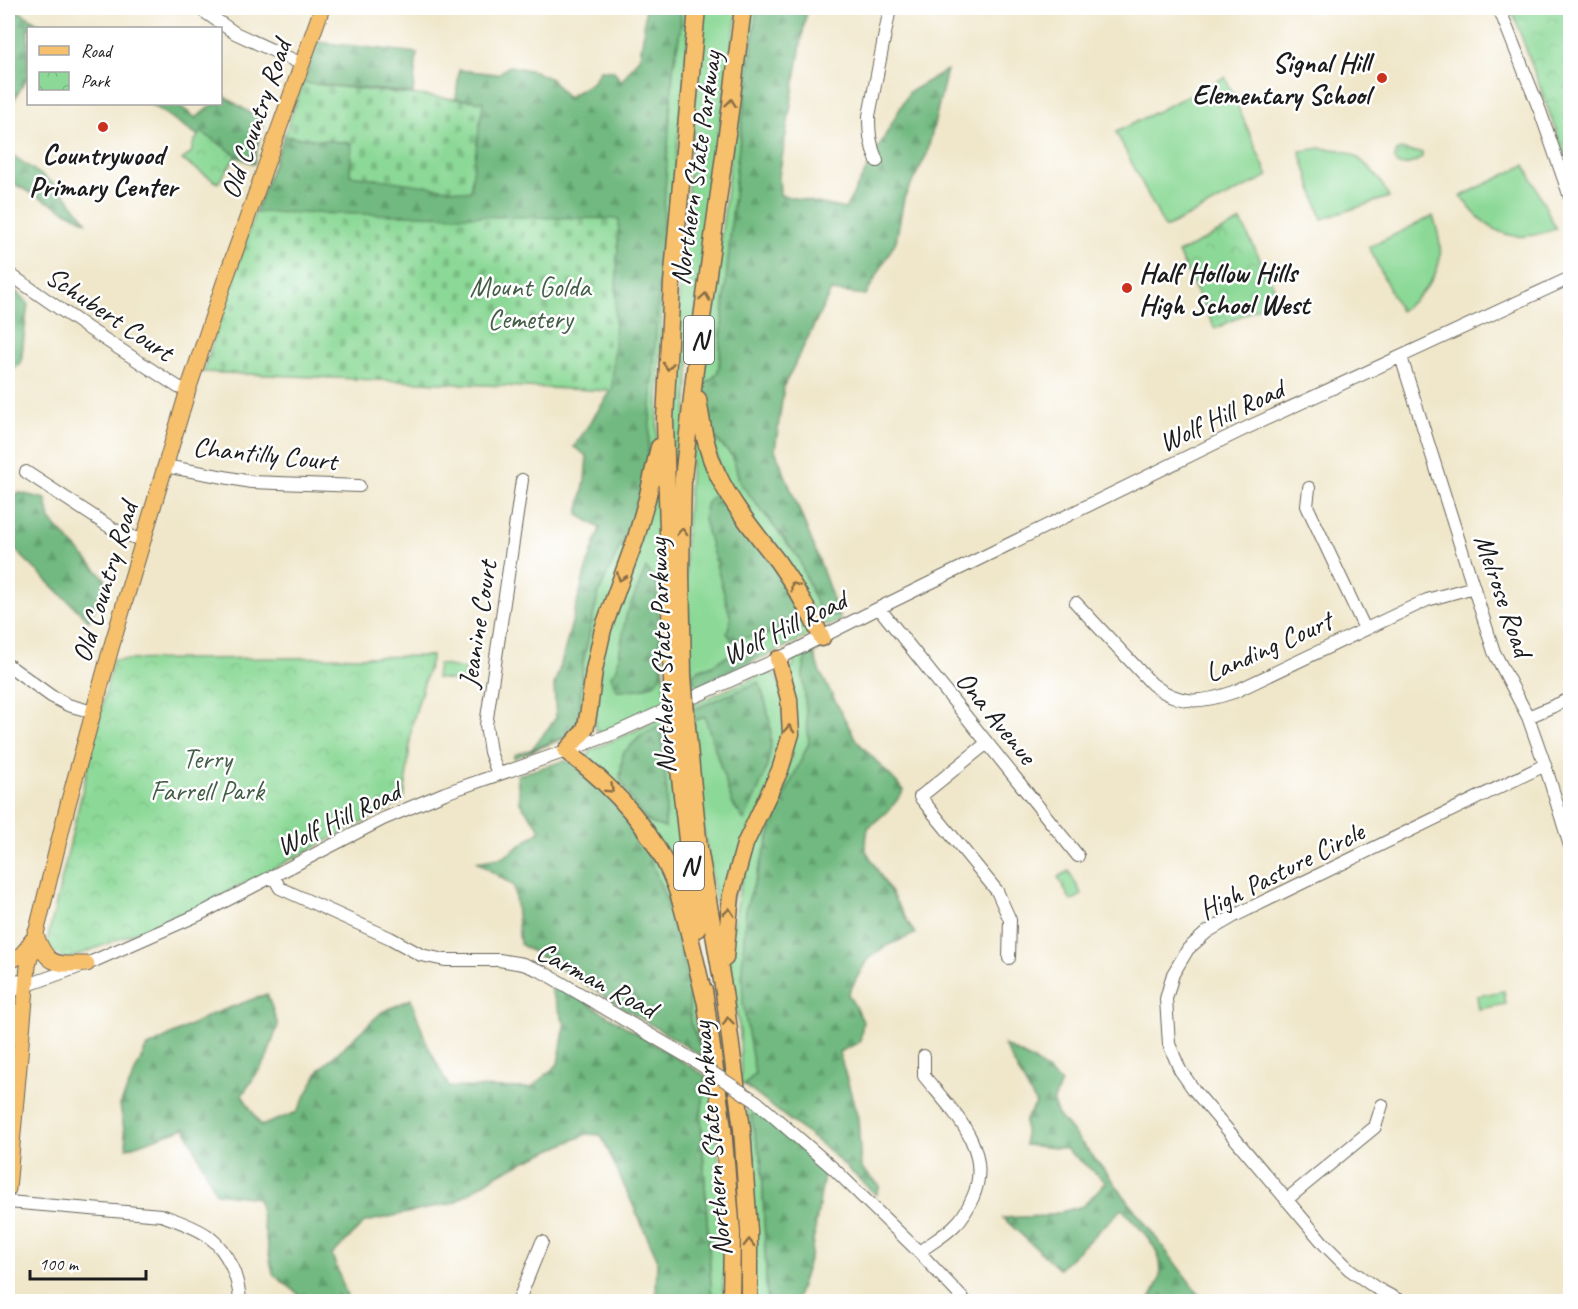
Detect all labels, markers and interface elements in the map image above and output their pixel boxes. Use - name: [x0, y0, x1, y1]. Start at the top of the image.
- legend: [27, 27, 222, 105]
- street label: Old Country Road: [212, 31, 300, 203]
- text: Road: [81, 40, 114, 62]
- place label: Signal Hill Elementary School: [1192, 45, 1375, 112]
- street label: Northern State Parkway: [662, 47, 730, 287]
- text: Park: [81, 70, 111, 92]
- marker: Signal Hill Elementary School: [1375, 71, 1389, 85]
- one-way arrow: [725, 99, 737, 108]
- marker: Countrywood Primary Center: [96, 120, 110, 134]
- place label: Countrywood Primary Center: [29, 137, 180, 204]
- place label: Half Hollow Hills High School West: [1139, 255, 1312, 322]
- street label: Schubert Court: [39, 258, 182, 370]
- park label: Mount Golda Cemetery: [470, 269, 592, 336]
- marker: Half Hollow Hills High School West: [1120, 281, 1134, 295]
- one-way arrow: [698, 292, 710, 301]
- road number: N: [684, 316, 714, 364]
- one-way arrow: [661, 362, 674, 371]
- street label: Wolf Hill Road: [1153, 370, 1293, 460]
- street label: Chantilly Court: [191, 429, 341, 479]
- street label: Old Country Road: [64, 494, 147, 666]
- one-way arrow: [676, 528, 688, 537]
- street label: Melrose Road: [1466, 530, 1542, 664]
- street label: Northern State Parkway: [640, 535, 683, 774]
- street label: Jeanine Court: [450, 556, 505, 692]
- one-way arrow: [616, 571, 629, 582]
- street label: Wolf Hill Road: [716, 581, 856, 672]
- one-way arrow: [790, 582, 801, 593]
- street label: Landing Court: [1199, 601, 1340, 690]
- street label: Ona Avenue: [948, 664, 1046, 773]
- one-way arrow: [783, 724, 796, 733]
- park label: Terry Farrell Park: [150, 741, 265, 808]
- street label: Wolf Hill Road: [270, 772, 410, 863]
- one-way arrow: [603, 782, 614, 793]
- street label: High Pasture Circle: [1193, 813, 1371, 927]
- road number: N: [674, 842, 704, 890]
- one-way arrow: [722, 908, 735, 917]
- street label: Carman Road: [531, 933, 666, 1028]
- one-way arrow: [723, 1016, 735, 1026]
- street label: Northern State Parkway: [684, 1018, 739, 1258]
- one-way arrow: [743, 1239, 755, 1248]
- scale bar: [30, 1243, 146, 1281]
- text: 100 m: [39, 1253, 80, 1275]

